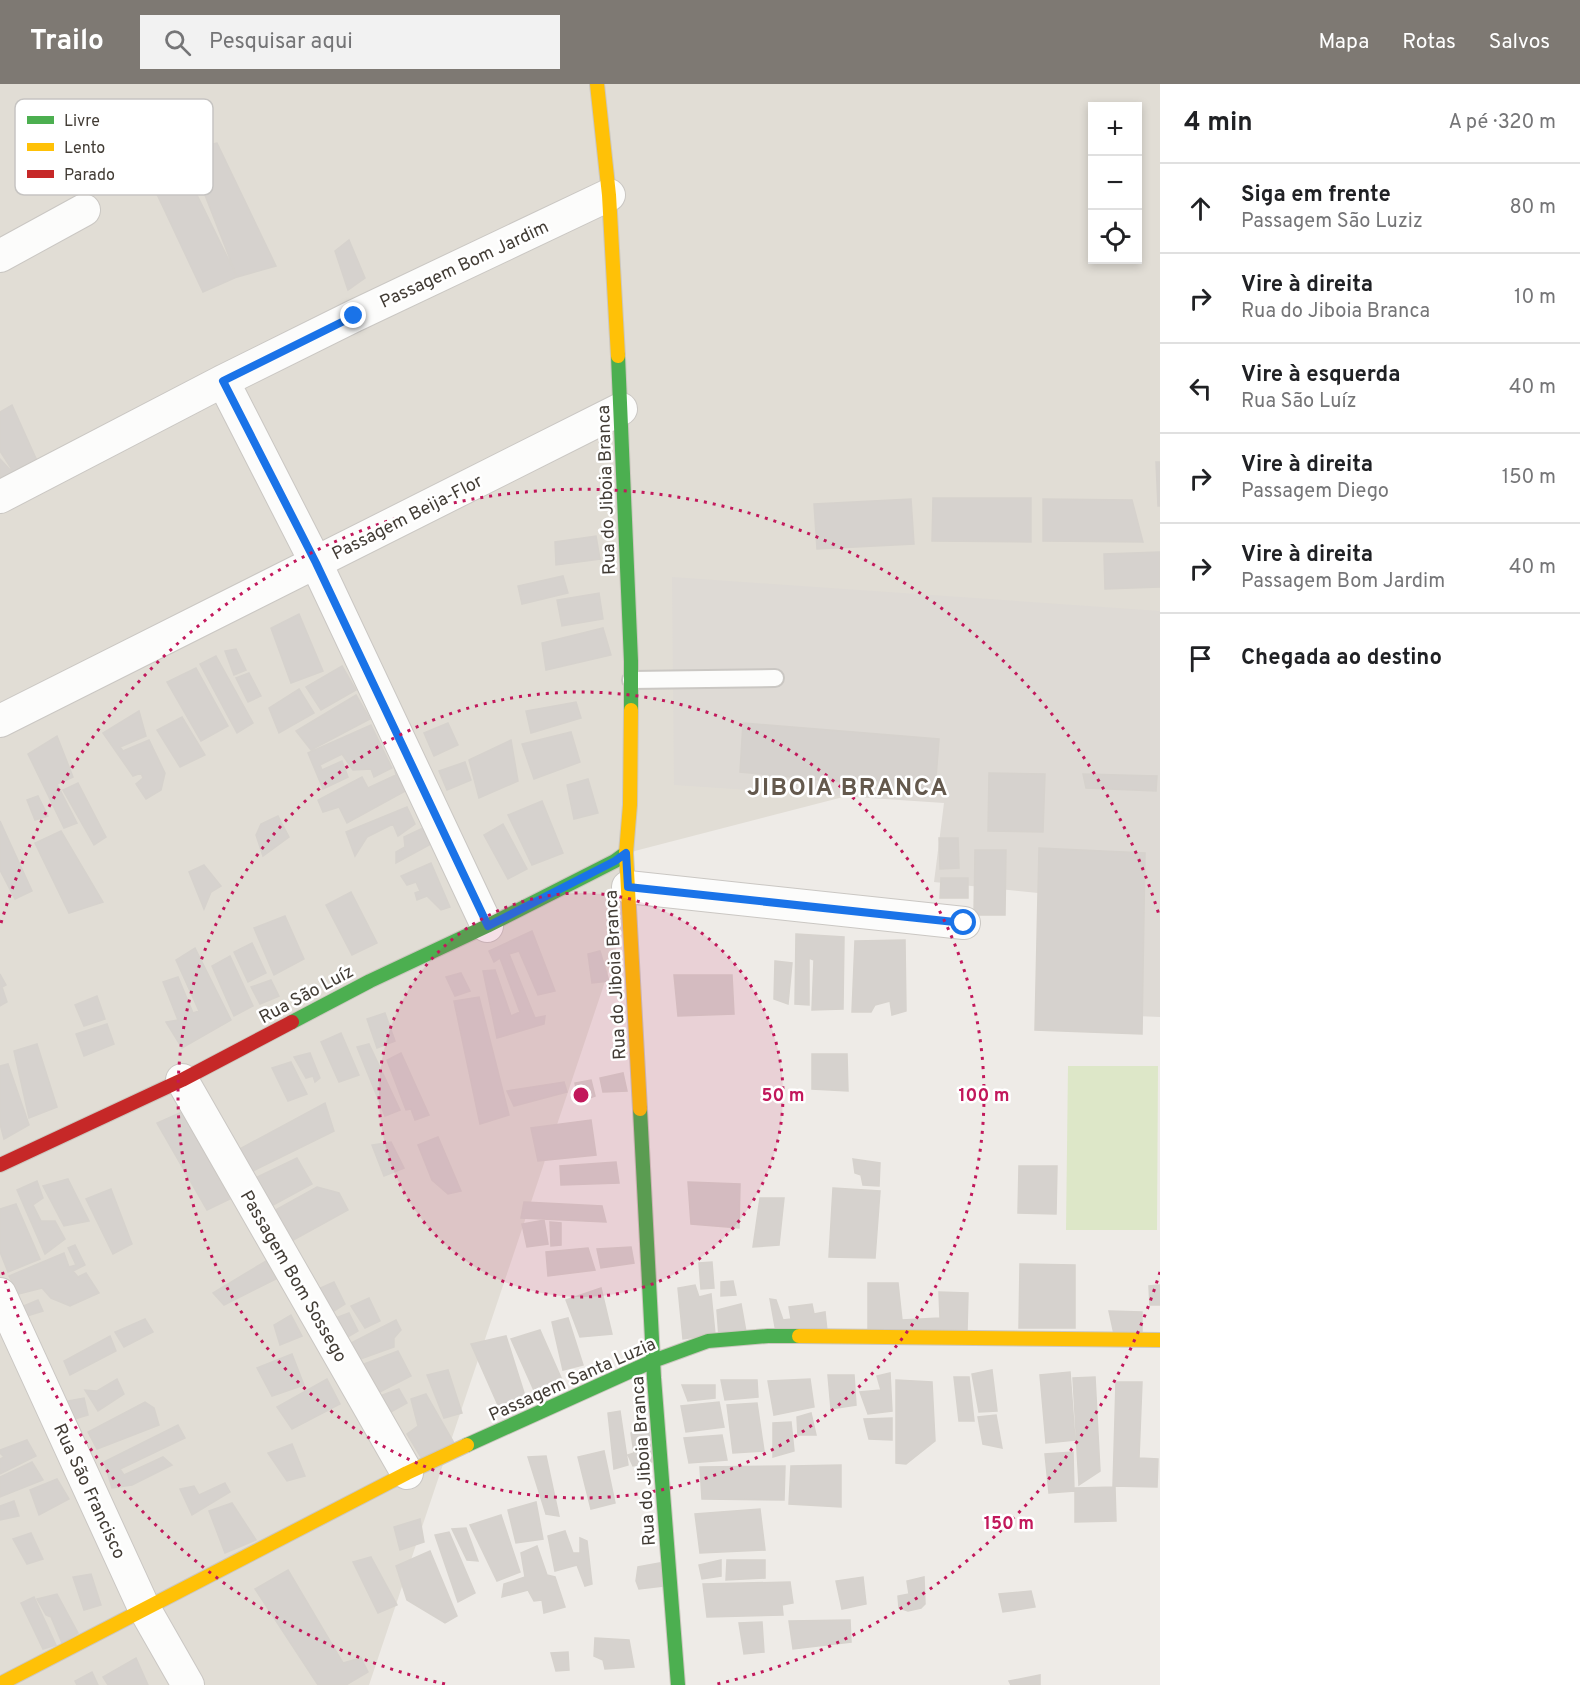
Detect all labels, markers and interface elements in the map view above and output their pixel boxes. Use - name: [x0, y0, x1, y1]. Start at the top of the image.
- search box: [140, 15, 560, 69]
- text: Trailo: [30, 24, 104, 60]
- icon: search: [161, 26, 194, 59]
- text: Pesquisar aqui: [209, 29, 353, 56]
- text: Mapa: [1319, 29, 1369, 56]
- text: Rotas: [1402, 29, 1456, 56]
- text: Salvos: [1489, 29, 1550, 56]
- legend: [15, 99, 213, 195]
- map controls: [1088, 102, 1142, 264]
- button: +: [1088, 102, 1142, 156]
- text: 4 min: [1184, 107, 1253, 140]
- text: A pé · 320 m: [1448, 110, 1556, 136]
- text: Livre: [64, 112, 100, 132]
- text: Lento: [64, 139, 105, 159]
- button: −: [1088, 156, 1142, 210]
- text: Parado: [64, 166, 115, 186]
- text: Siga em frente: [1241, 182, 1391, 209]
- icon: ahead: [1184, 192, 1217, 225]
- text: 80 m: [1510, 195, 1556, 221]
- text: Passagem São Luziz: [1241, 209, 1423, 235]
- button: locate: [1088, 210, 1142, 264]
- street label: Passagem Bom Jardim: [377, 216, 553, 315]
- text: Vire à direita: [1241, 272, 1373, 299]
- icon: right: [1184, 282, 1217, 315]
- text: 10 m: [1514, 285, 1556, 311]
- text: Rua do Jiboia Branca: [1241, 299, 1430, 325]
- route end: [340, 302, 366, 328]
- text: Vire à esquerda: [1241, 362, 1400, 389]
- icon: left: [1184, 372, 1217, 405]
- text: 40 m: [1509, 375, 1556, 401]
- text: Rua São Luíz: [1241, 389, 1357, 415]
- street label: Rua do Jiboia Branca: [593, 405, 622, 575]
- text: Vire à direita: [1241, 452, 1373, 479]
- icon: right: [1184, 462, 1217, 495]
- text: 150 m: [1502, 465, 1556, 491]
- street label: Passagem Beija-Flor: [329, 470, 487, 566]
- text: Passagem Diego: [1241, 479, 1389, 505]
- text: Vire à direita: [1241, 542, 1373, 569]
- icon: right: [1184, 552, 1217, 585]
- text: 40 m: [1509, 555, 1556, 581]
- text: Passagem Bom Jardim: [1241, 569, 1445, 595]
- icon: arrive: [1184, 642, 1217, 675]
- text: Chegada ao destino: [1241, 645, 1442, 672]
- district label: JIBOIA BRANCA: [747, 774, 949, 804]
- street label: Rua do Jiboia Branca: [601, 889, 632, 1060]
- route start: [950, 909, 976, 935]
- street label: Rua São Luíz: [255, 961, 358, 1030]
- centre of rings: [571, 1085, 591, 1105]
- text: 50 m: [761, 1085, 805, 1108]
- text: 100 m: [958, 1085, 1010, 1108]
- street label: Passagem Bom Sossego: [234, 1187, 351, 1367]
- street label: Passagem Santa Luzia: [486, 1333, 660, 1428]
- street label: Rua do Jiboia Branca: [627, 1375, 662, 1547]
- street label: Rua São Francisco: [47, 1420, 130, 1563]
- text: 150 m: [984, 1513, 1034, 1536]

